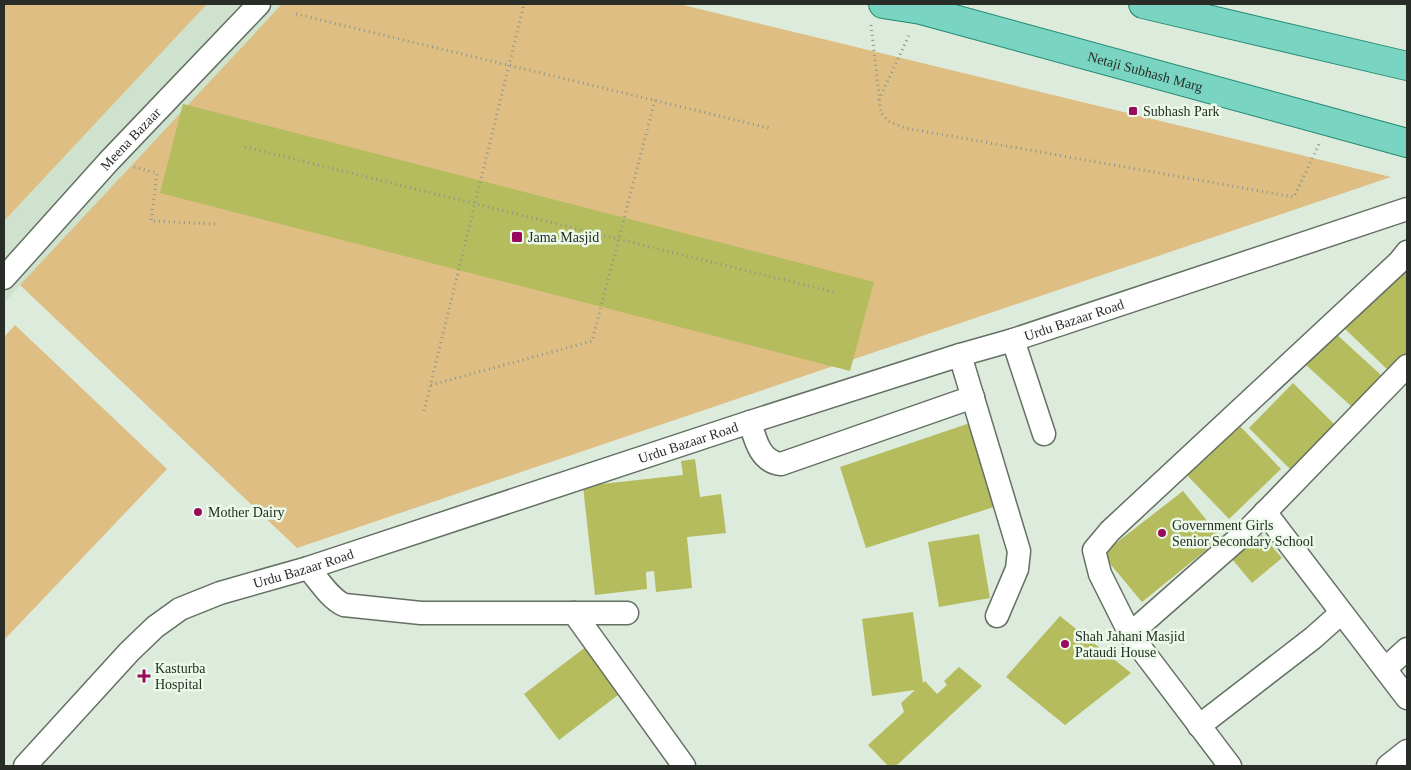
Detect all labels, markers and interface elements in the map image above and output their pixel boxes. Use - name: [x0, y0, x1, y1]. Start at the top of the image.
- street label: Netaji Subhash Marg: [1086, 48, 1205, 94]
- street label: Meena Bazaar: [97, 104, 164, 173]
- place label: Subhash Park: [1143, 104, 1220, 119]
- marker: Subhash Park: [1127, 105, 1139, 117]
- marker: Jama Masjid: [510, 230, 524, 244]
- place label: Jama Masjid: [528, 230, 599, 245]
- street label: Urdu Bazaar Road: [1022, 296, 1126, 343]
- street label: Urdu Bazaar Road: [636, 419, 740, 466]
- place label: Mother Dairy: [208, 505, 285, 520]
- marker: Mother Dairy: [192, 506, 204, 518]
- place label: Government Girls Senior Secondary School: [1172, 518, 1314, 549]
- marker: Government Girls Senior Secondary School: [1156, 527, 1168, 539]
- street label: Urdu Bazaar Road: [251, 546, 355, 591]
- place label: Shah Jahani Masjid Pataudi House: [1075, 629, 1185, 660]
- marker: Shah Jahani Masjid Pataudi House: [1059, 638, 1071, 650]
- place label: Kasturba Hospital: [155, 661, 206, 692]
- marker: Kasturba Hospital: [137, 669, 151, 683]

